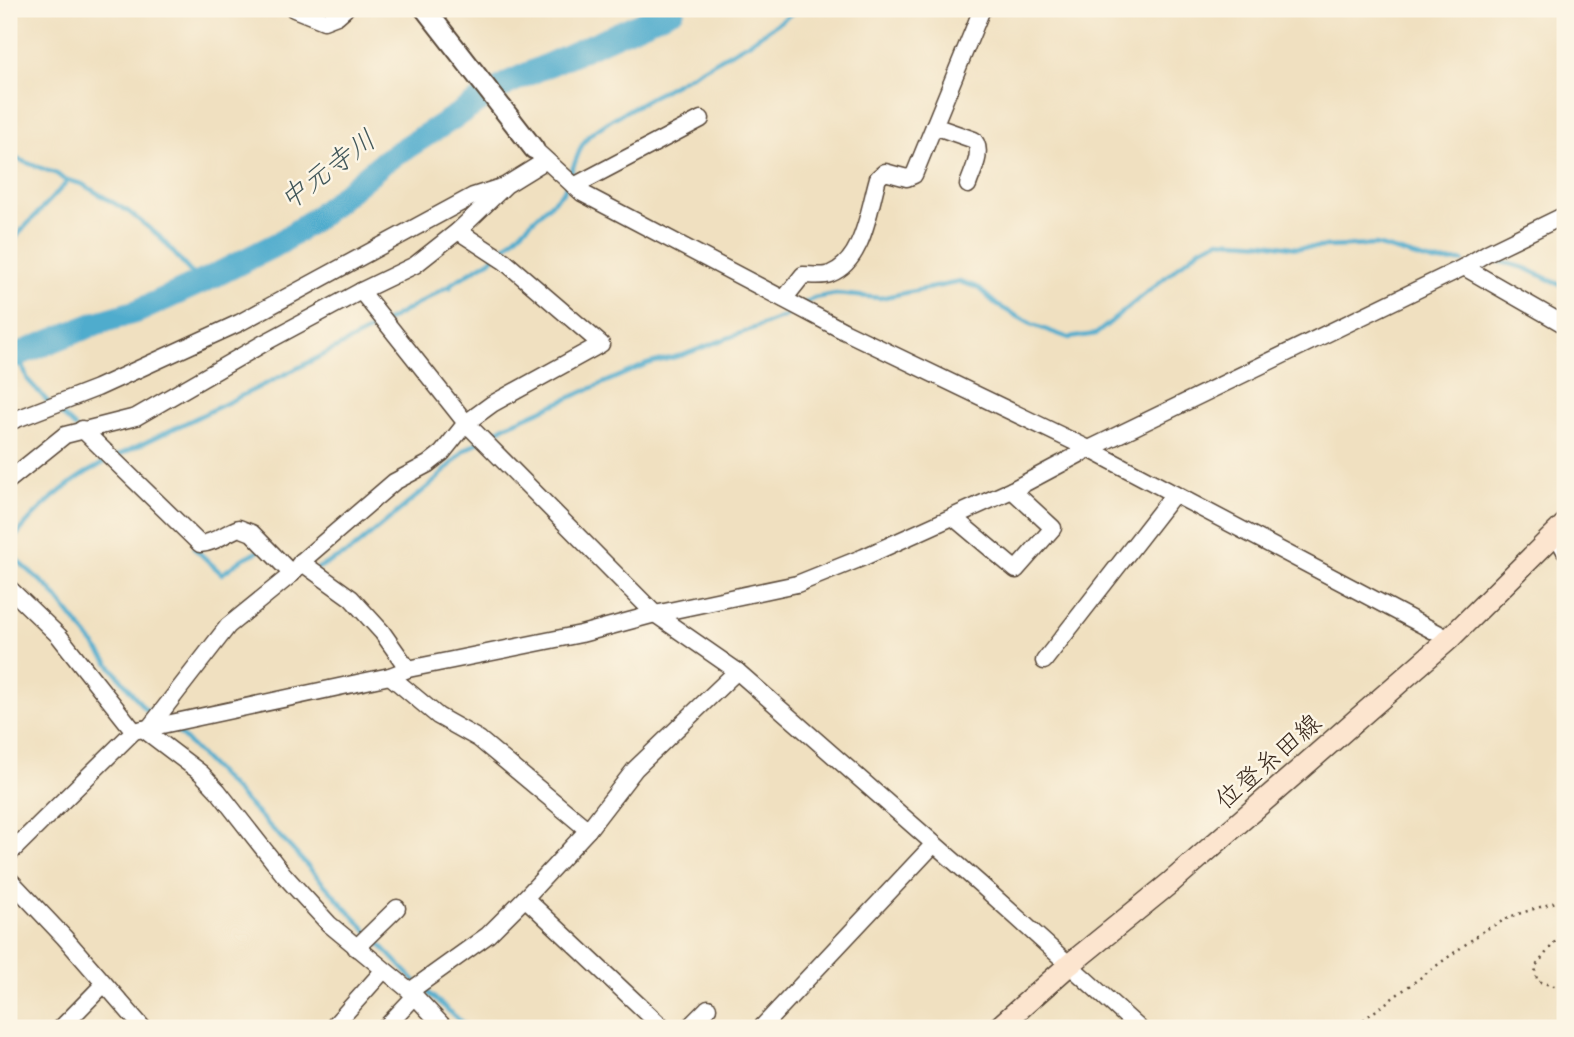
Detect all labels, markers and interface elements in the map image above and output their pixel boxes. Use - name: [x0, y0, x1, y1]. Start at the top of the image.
- water label: 中元寺川: [273, 123, 384, 219]
- street label: 位登糸田線: [1209, 707, 1330, 818]

